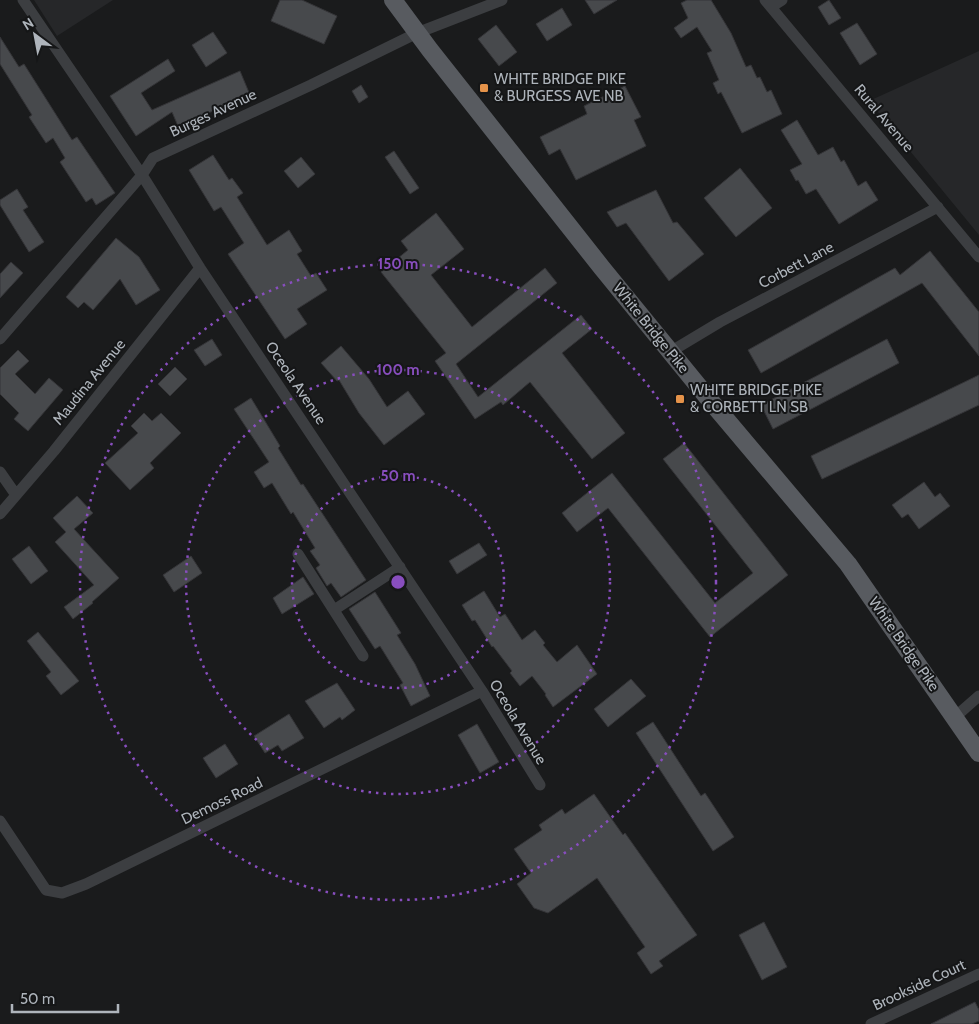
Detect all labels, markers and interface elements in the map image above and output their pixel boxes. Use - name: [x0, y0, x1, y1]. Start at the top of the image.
- north arrow: [10, 10, 60, 60]
- text: N: [19, 14, 37, 34]
- place label: WHITE BRIDGE PIKE & BURGESS AVE NB: [494, 70, 626, 105]
- street label: Rural Avenue: [850, 80, 918, 156]
- marker: WHITE BRIDGE PIKE & BURGESS AVE NB: [478, 82, 490, 94]
- street label: Burges Avenue: [167, 85, 260, 141]
- street label: Corbett Lane: [755, 238, 837, 292]
- text: 150 m: [378, 255, 418, 273]
- street label: White Bridge Pike: [609, 279, 693, 377]
- street label: Maudina Avenue: [49, 335, 129, 429]
- street label: Oceola Avenue: [262, 338, 330, 428]
- text: 100 m: [376, 361, 420, 379]
- place label: WHITE BRIDGE PIKE & CORBETT LN SB: [690, 381, 822, 416]
- marker: WHITE BRIDGE PIKE & CORBETT LN SB: [674, 393, 686, 405]
- text: 50 m: [380, 467, 416, 485]
- centre of rings: [389, 573, 407, 591]
- street label: White Bridge Pike: [865, 593, 943, 695]
- street label: Oceola Avenue: [486, 676, 551, 768]
- street label: Demoss Road: [178, 774, 266, 828]
- street label: Brookside Court: [870, 956, 968, 1014]
- scale bar: [12, 982, 119, 1014]
- text: 50 m: [20, 990, 55, 1008]

